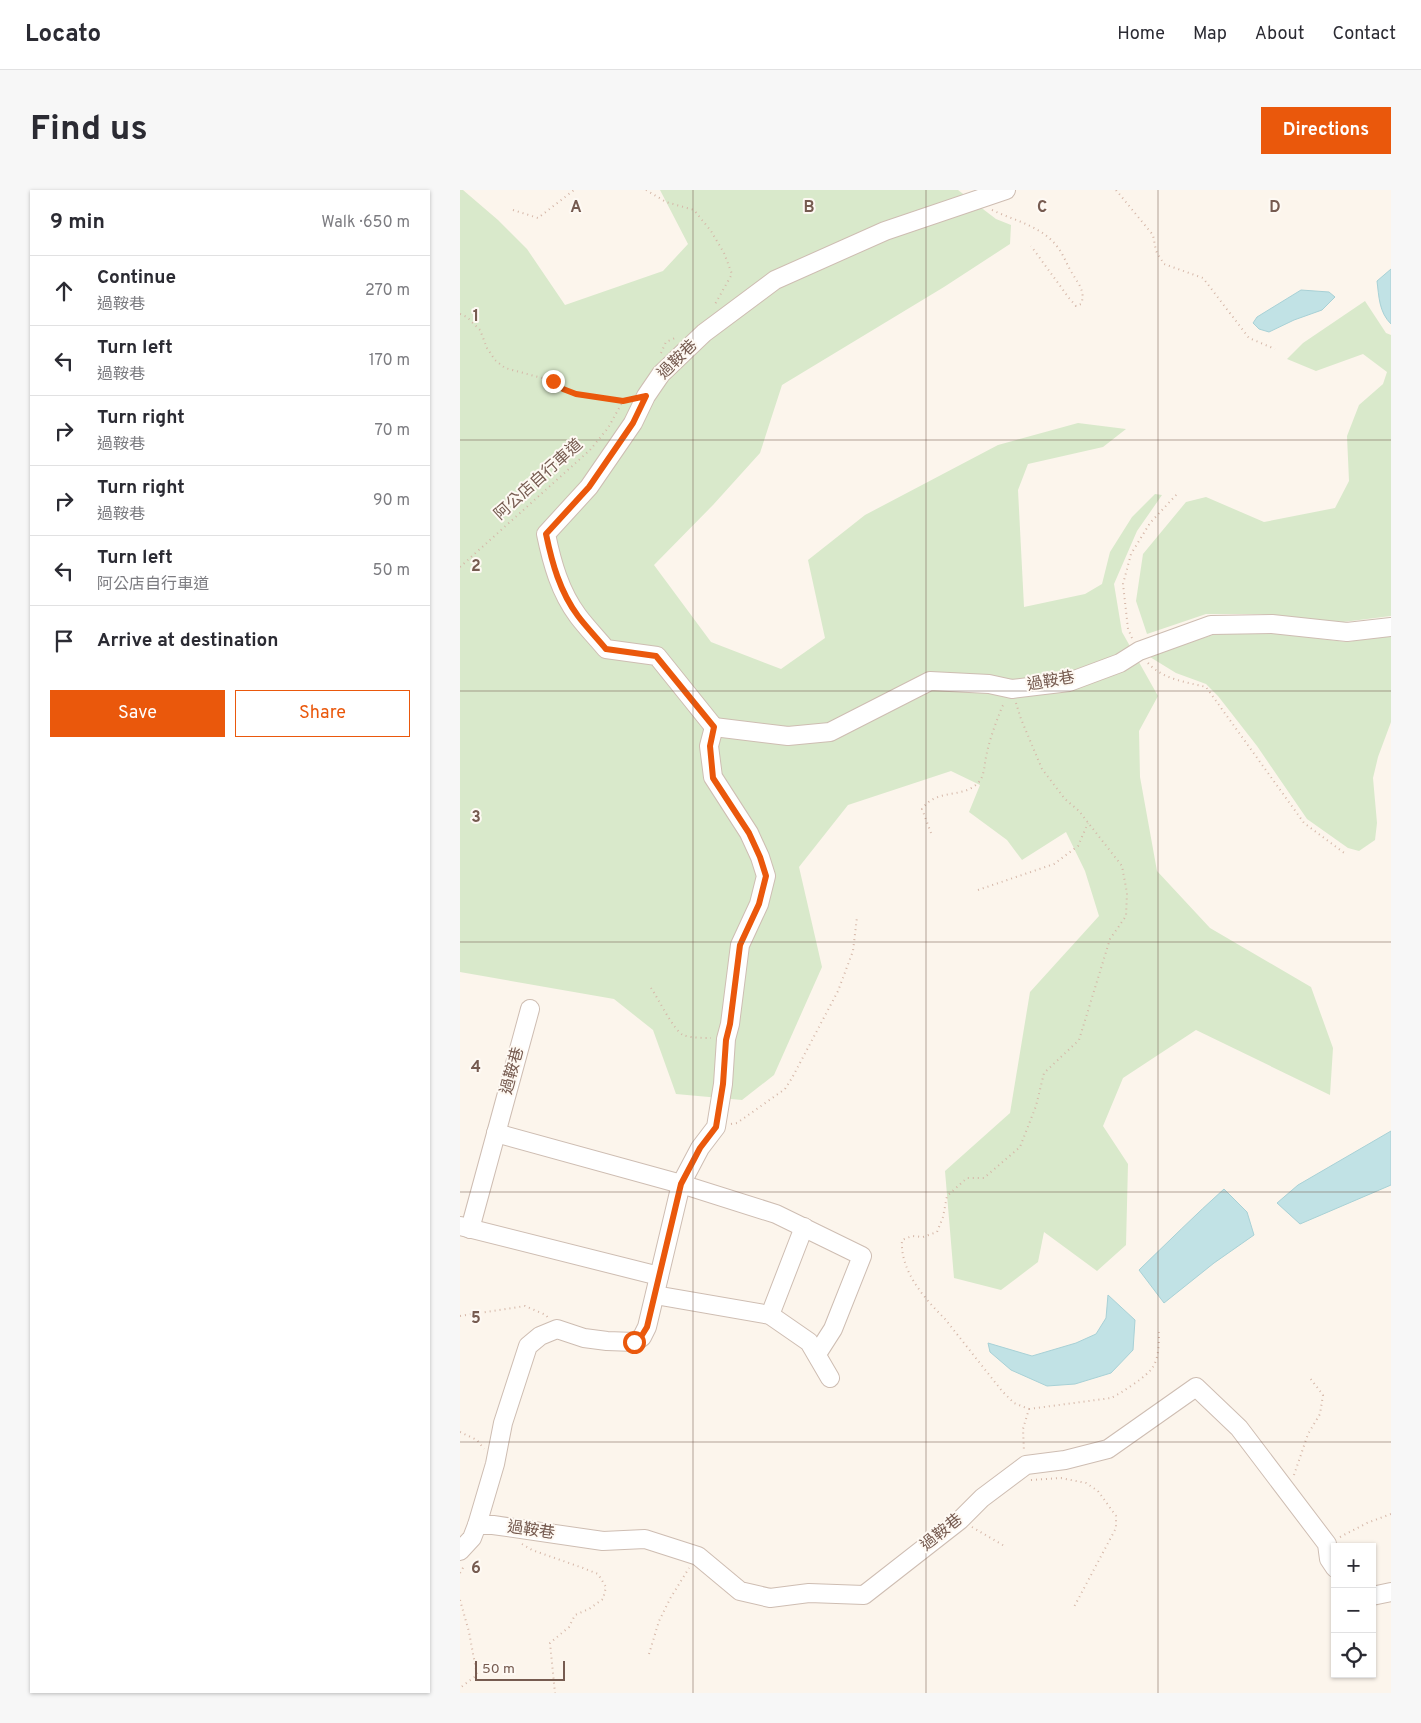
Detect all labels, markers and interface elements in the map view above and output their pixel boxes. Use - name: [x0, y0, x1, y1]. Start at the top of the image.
- text: Locato: [25, 20, 101, 50]
- text: Home: [1117, 23, 1165, 46]
- text: Map: [1193, 23, 1227, 46]
- text: About: [1255, 23, 1304, 46]
- text: Contact: [1332, 23, 1396, 46]
- button: Directions: [1261, 107, 1391, 154]
- text: Find us: [30, 108, 148, 152]
- text: A: [570, 198, 582, 218]
- text: B: [803, 198, 815, 218]
- text: C: [1037, 198, 1047, 218]
- text: D: [1269, 198, 1281, 218]
- text: 9 min: [50, 209, 105, 236]
- text: Walk · 650 m: [321, 213, 410, 233]
- text: Continue: [97, 266, 176, 290]
- icon: ahead: [50, 277, 78, 305]
- text: 270 m: [365, 281, 410, 301]
- text: 過鞍巷: [97, 295, 145, 315]
- text: 1: [473, 307, 479, 327]
- text: Turn left: [97, 336, 173, 360]
- street label: 過鞍巷: [654, 336, 702, 384]
- icon: left: [50, 347, 78, 375]
- text: 170 m: [369, 351, 410, 371]
- text: 過鞍巷: [97, 365, 145, 385]
- route end: [542, 370, 565, 393]
- text: Turn right: [97, 406, 185, 430]
- icon: right: [50, 417, 78, 445]
- text: 70 m: [375, 421, 410, 441]
- text: 過鞍巷: [97, 435, 145, 455]
- street label: 阿公店自行車道: [491, 435, 587, 525]
- text: Turn right: [97, 476, 185, 500]
- icon: right: [50, 487, 78, 515]
- text: 90 m: [373, 491, 410, 511]
- text: 過鞍巷: [97, 505, 145, 525]
- text: Turn left: [97, 546, 173, 570]
- icon: left: [50, 557, 78, 585]
- text: 2: [471, 557, 481, 577]
- text: 50 m: [373, 561, 410, 581]
- text: 阿公店自行車道: [97, 575, 209, 595]
- icon: arrive: [50, 627, 78, 655]
- text: Arrive at destination: [97, 629, 278, 653]
- street label: 過鞍巷: [1026, 668, 1076, 696]
- button: Save: [50, 690, 225, 737]
- button: Share: [235, 690, 410, 737]
- text: 3: [471, 808, 481, 828]
- street label: 過鞍巷: [497, 1045, 529, 1097]
- text: 4: [471, 1058, 481, 1078]
- text: 5: [471, 1309, 481, 1329]
- route start: [623, 1331, 646, 1354]
- street label: 過鞍巷: [917, 1510, 967, 1556]
- street label: 過鞍巷: [506, 1518, 556, 1544]
- map controls: [1331, 1543, 1376, 1678]
- button: +: [1331, 1543, 1376, 1588]
- text: 6: [471, 1559, 481, 1579]
- button: −: [1331, 1588, 1376, 1633]
- button: locate: [1331, 1633, 1376, 1678]
- scale bar: [475, 1658, 565, 1681]
- text: 50 m: [482, 1661, 515, 1678]

